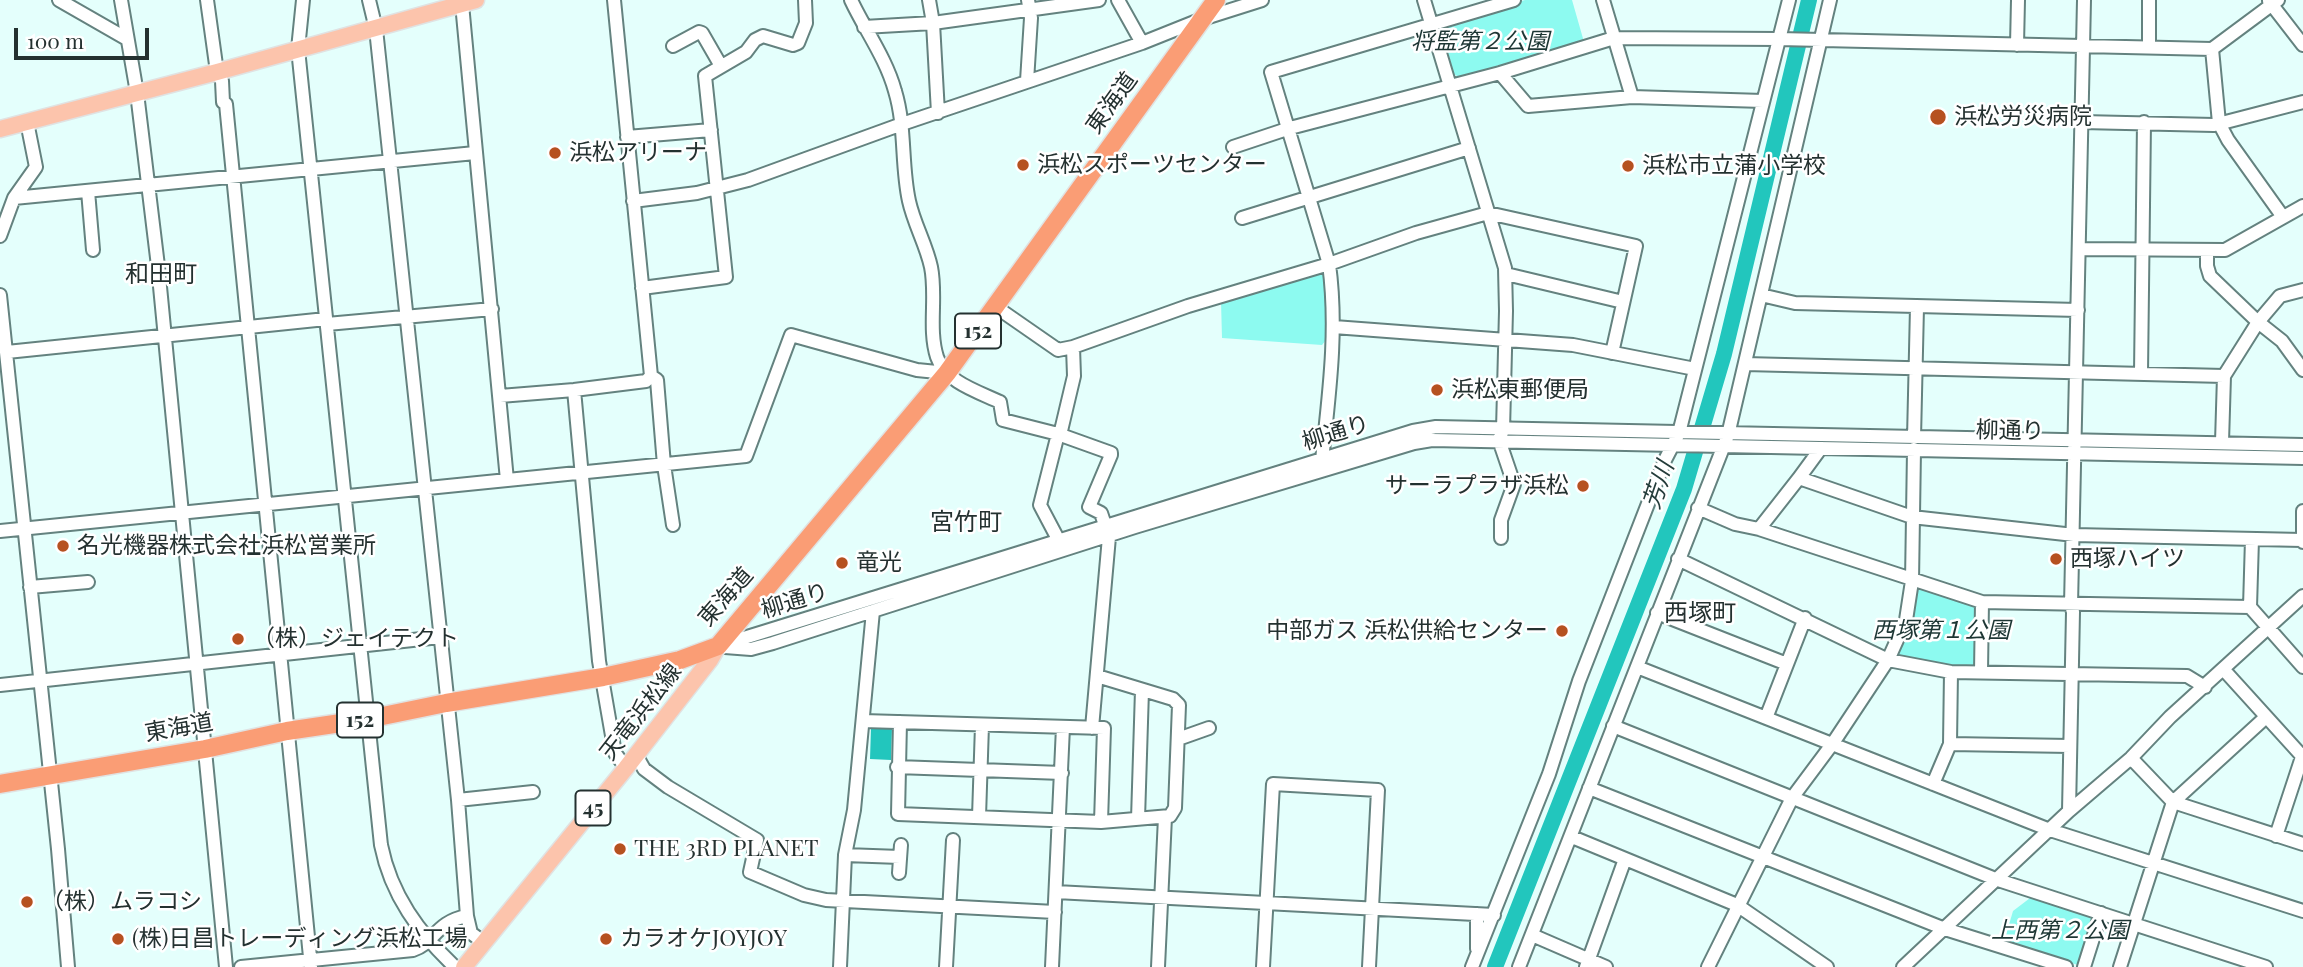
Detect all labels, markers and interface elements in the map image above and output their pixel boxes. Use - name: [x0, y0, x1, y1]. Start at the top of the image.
- scale bar: [18, 14, 152, 58]
- text: 100 m: [27, 26, 84, 54]
- park label: 将監第２公園: [1411, 28, 1549, 56]
- street label: 東海道: [1081, 67, 1143, 139]
- place label: 浜松労災病院: [1954, 103, 2092, 131]
- marker: 浜松労災病院: [1928, 107, 1948, 127]
- place label: 浜松アリーナ: [569, 139, 707, 167]
- marker: 浜松アリーナ: [547, 145, 563, 161]
- place label: 浜松スポーツセンター: [1037, 151, 1267, 179]
- place label: 浜松市立蒲小学校: [1642, 152, 1826, 180]
- marker: 浜松スポーツセンター: [1015, 157, 1031, 173]
- marker: 浜松市立蒲小学校: [1620, 158, 1636, 174]
- district label: 和田町: [125, 261, 197, 289]
- road number: 152: [955, 314, 1001, 348]
- place label: 浜松東郵便局: [1451, 376, 1589, 404]
- marker: 浜松東郵便局: [1429, 382, 1445, 398]
- street label: 柳通り: [1299, 410, 1373, 456]
- street label: 柳通り: [1975, 417, 2045, 445]
- water label: 芳川: [1638, 458, 1680, 512]
- place label: サーラプラザ浜松: [1385, 472, 1569, 500]
- marker: サーラプラザ浜松: [1575, 478, 1591, 494]
- district label: 宮竹町: [930, 509, 1002, 537]
- place label: 名光機器株式会社浜松営業所: [77, 532, 376, 560]
- marker: 名光機器株式会社浜松営業所: [55, 538, 71, 554]
- place label: 西塚ハイツ: [2070, 545, 2185, 573]
- place label: 竜光: [856, 549, 902, 577]
- marker: 西塚ハイツ: [2048, 551, 2064, 567]
- marker: 竜光: [834, 555, 850, 571]
- street label: 東海道: [693, 562, 759, 632]
- street label: 柳通り: [758, 578, 832, 624]
- district label: 西塚町: [1664, 600, 1736, 628]
- place label: 中部ガス 浜松供給センター: [1266, 617, 1548, 645]
- park label: 西塚第１公園: [1872, 617, 2010, 645]
- marker: 中部ガス 浜松供給センター: [1554, 623, 1570, 639]
- place label: （株）ジェイテクト: [252, 625, 459, 653]
- marker: （株）ジェイテクト: [230, 631, 246, 647]
- street label: 天竜浜松線: [595, 658, 687, 766]
- road number: 152: [337, 702, 383, 738]
- street label: 東海道: [143, 708, 215, 748]
- road number: 45: [576, 790, 610, 826]
- place label: THE 3RD PLANET: [634, 835, 819, 863]
- marker: THE 3RD PLANET: [612, 841, 628, 857]
- place label: （株）ムラコシ: [41, 888, 202, 916]
- marker: （株）ムラコシ: [19, 894, 35, 910]
- park label: 上西第２公園: [1991, 917, 2129, 945]
- place label: (株)日昌トレーディング浜松工場: [132, 925, 468, 953]
- place label: カラオケJOYJOY: [620, 925, 787, 953]
- marker: (株)日昌トレーディング浜松工場: [110, 931, 126, 947]
- marker: カラオケJOYJOY: [598, 931, 614, 947]

